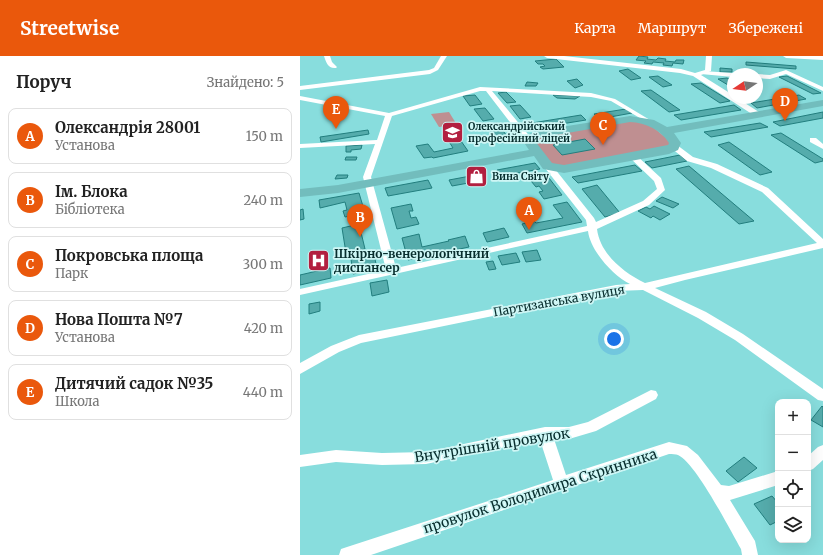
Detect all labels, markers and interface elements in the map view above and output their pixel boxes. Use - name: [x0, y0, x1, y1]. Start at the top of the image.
- text: Streetwise: [20, 16, 119, 40]
- text: Карта: [574, 19, 616, 37]
- text: Маршрут: [638, 19, 707, 37]
- text: Збережені: [729, 19, 803, 37]
- north arrow: [727, 68, 763, 104]
- text: Поруч: [16, 71, 72, 93]
- text: Знайдено: 5: [207, 74, 284, 91]
- pin: D: [772, 88, 798, 121]
- pin: E: [323, 96, 349, 129]
- pin: C: [590, 112, 616, 145]
- text: Олександрія 28001: [55, 118, 200, 137]
- school or university icon: Олександрійський професійний ліцей: [439, 119, 465, 145]
- place label: Олександрійський професійний ліцей: [468, 120, 570, 145]
- text: A: [25, 128, 35, 145]
- text: 150 m: [246, 128, 283, 145]
- text: Установа: [55, 137, 115, 154]
- shop icon: Вина Світу: [463, 163, 489, 189]
- place label: Вина Світу: [492, 170, 549, 183]
- text: Ім. Блока: [55, 182, 128, 201]
- text: B: [25, 192, 35, 209]
- text: 240 m: [243, 192, 283, 209]
- pin: A: [516, 197, 542, 230]
- text: Бібліотека: [55, 201, 125, 218]
- pin: B: [347, 204, 373, 237]
- text: Покровська площа: [55, 246, 203, 265]
- place label: Шкірно-венерологічний диспансер: [333, 246, 490, 275]
- hospital icon: Шкірно-венерологічний диспансер: [306, 248, 332, 274]
- text: C: [26, 256, 34, 273]
- text: 300 m: [243, 256, 283, 273]
- text: Парк: [55, 265, 88, 282]
- street label: Партизанська вулиця: [492, 282, 626, 319]
- text: Нова Пошта №7: [55, 310, 183, 329]
- text: D: [25, 320, 35, 337]
- text: 420 m: [244, 320, 283, 337]
- text: Установа: [55, 329, 115, 346]
- your location: [604, 329, 624, 349]
- text: Дитячий садок №35: [55, 374, 213, 393]
- text: E: [26, 384, 34, 401]
- text: 440 m: [243, 384, 283, 401]
- text: Школа: [55, 393, 99, 410]
- map controls: [775, 399, 811, 543]
- button: +: [775, 399, 811, 435]
- street label: Внутрішній провулок: [413, 424, 571, 466]
- button: −: [775, 435, 811, 471]
- street label: провулок Володимира Скринника: [421, 444, 660, 537]
- button: locate: [775, 471, 811, 507]
- button: layers: [775, 507, 811, 543]

